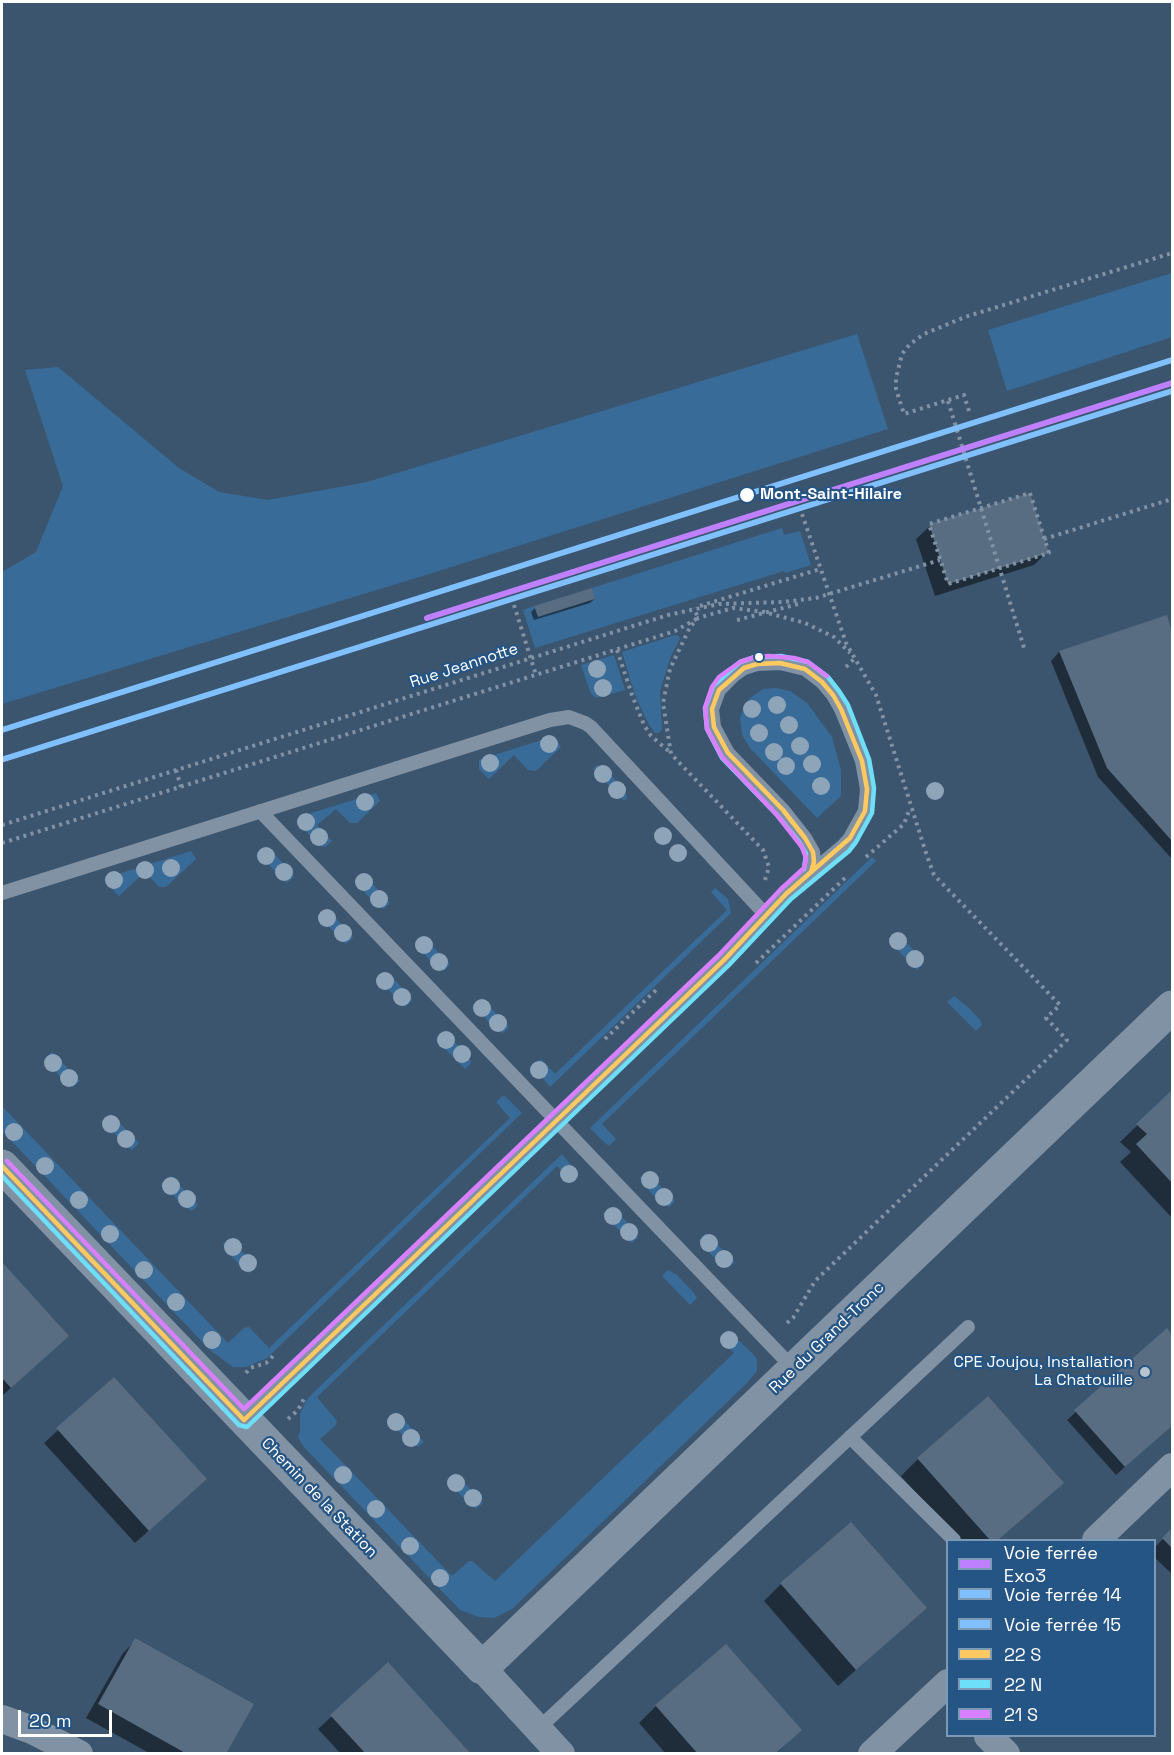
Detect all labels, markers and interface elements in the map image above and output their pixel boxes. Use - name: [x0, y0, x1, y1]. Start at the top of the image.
- place label: Mont-Saint-Hilaire: [760, 485, 902, 505]
- marker: Mont-Saint-Hilaire: [738, 486, 756, 504]
- street label: Rue Jeannotte: [407, 639, 521, 693]
- unlabelled marker: [753, 651, 765, 663]
- street label: Rue du Grand-Tronc: [765, 1278, 889, 1398]
- place label: CPE Joujou, Installation La Chatouille: [953, 1353, 1133, 1391]
- marker: CPE Joujou, Installation La Chatouille: [1138, 1365, 1152, 1379]
- street label: Chemin de la Station: [257, 1434, 381, 1562]
- legend: [946, 1539, 1156, 1737]
- text: Voie ferrée Exo3: [1004, 1541, 1098, 1587]
- text: Voie ferrée 14: [1004, 1583, 1121, 1606]
- text: Voie ferrée 15: [1004, 1613, 1121, 1636]
- text: 22 S: [1004, 1643, 1041, 1666]
- text: 22 N: [1004, 1673, 1042, 1696]
- scale bar: [21, 1698, 116, 1736]
- text: 21 S: [1004, 1703, 1038, 1726]
- text: 20 m: [29, 1709, 72, 1732]

